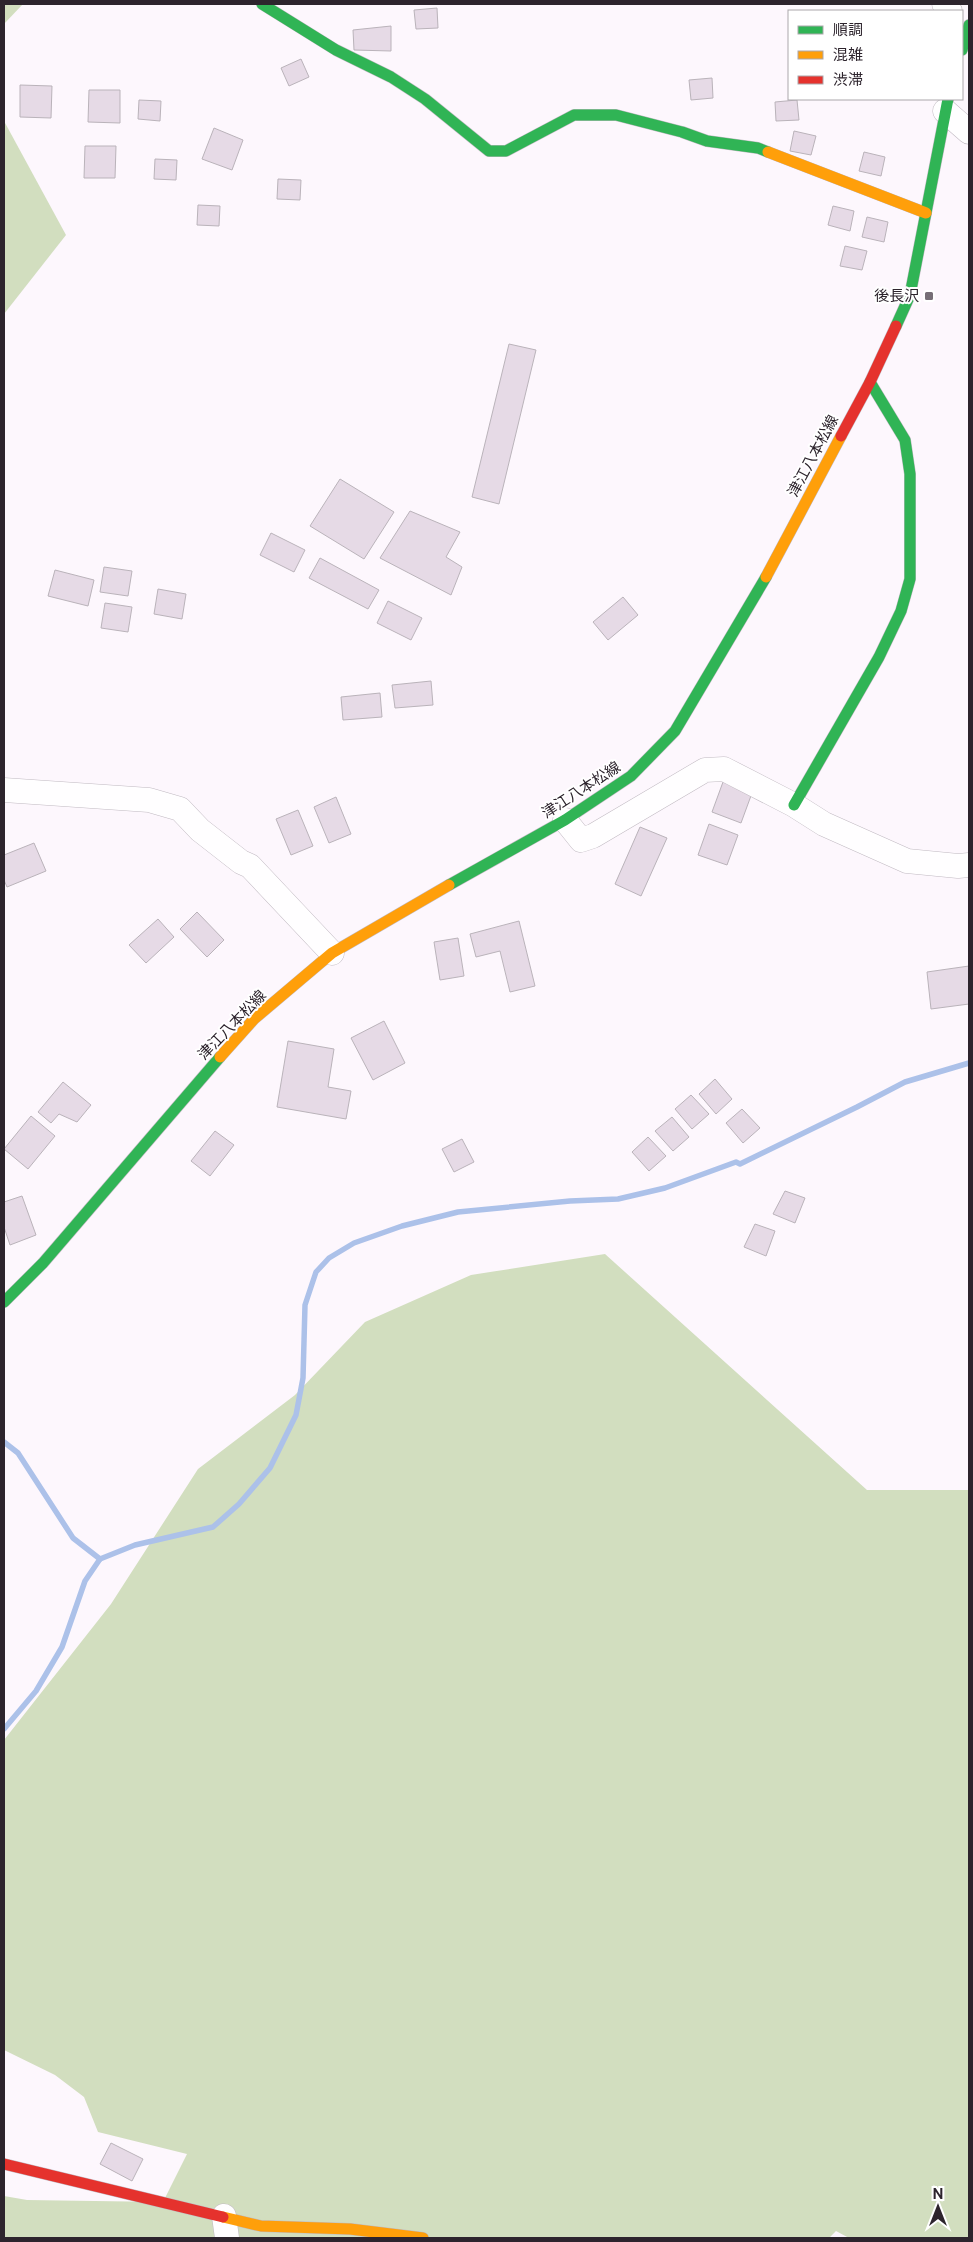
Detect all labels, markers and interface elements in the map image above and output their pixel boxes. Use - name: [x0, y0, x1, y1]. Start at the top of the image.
- legend: [788, 10, 963, 100]
- text: 順調: [833, 21, 863, 38]
- text: 混雑: [833, 46, 863, 63]
- text: 渋滞: [833, 71, 863, 88]
- place label: 後長沢: [874, 287, 919, 304]
- marker: 後長沢: [923, 290, 935, 302]
- street label: 津江八本松線: [784, 412, 841, 499]
- street label: 津江八本松線: [538, 758, 623, 821]
- street label: 津江八本松線: [194, 986, 269, 1063]
- north arrow: [913, 2182, 963, 2232]
- text: N: [933, 2186, 943, 2202]

